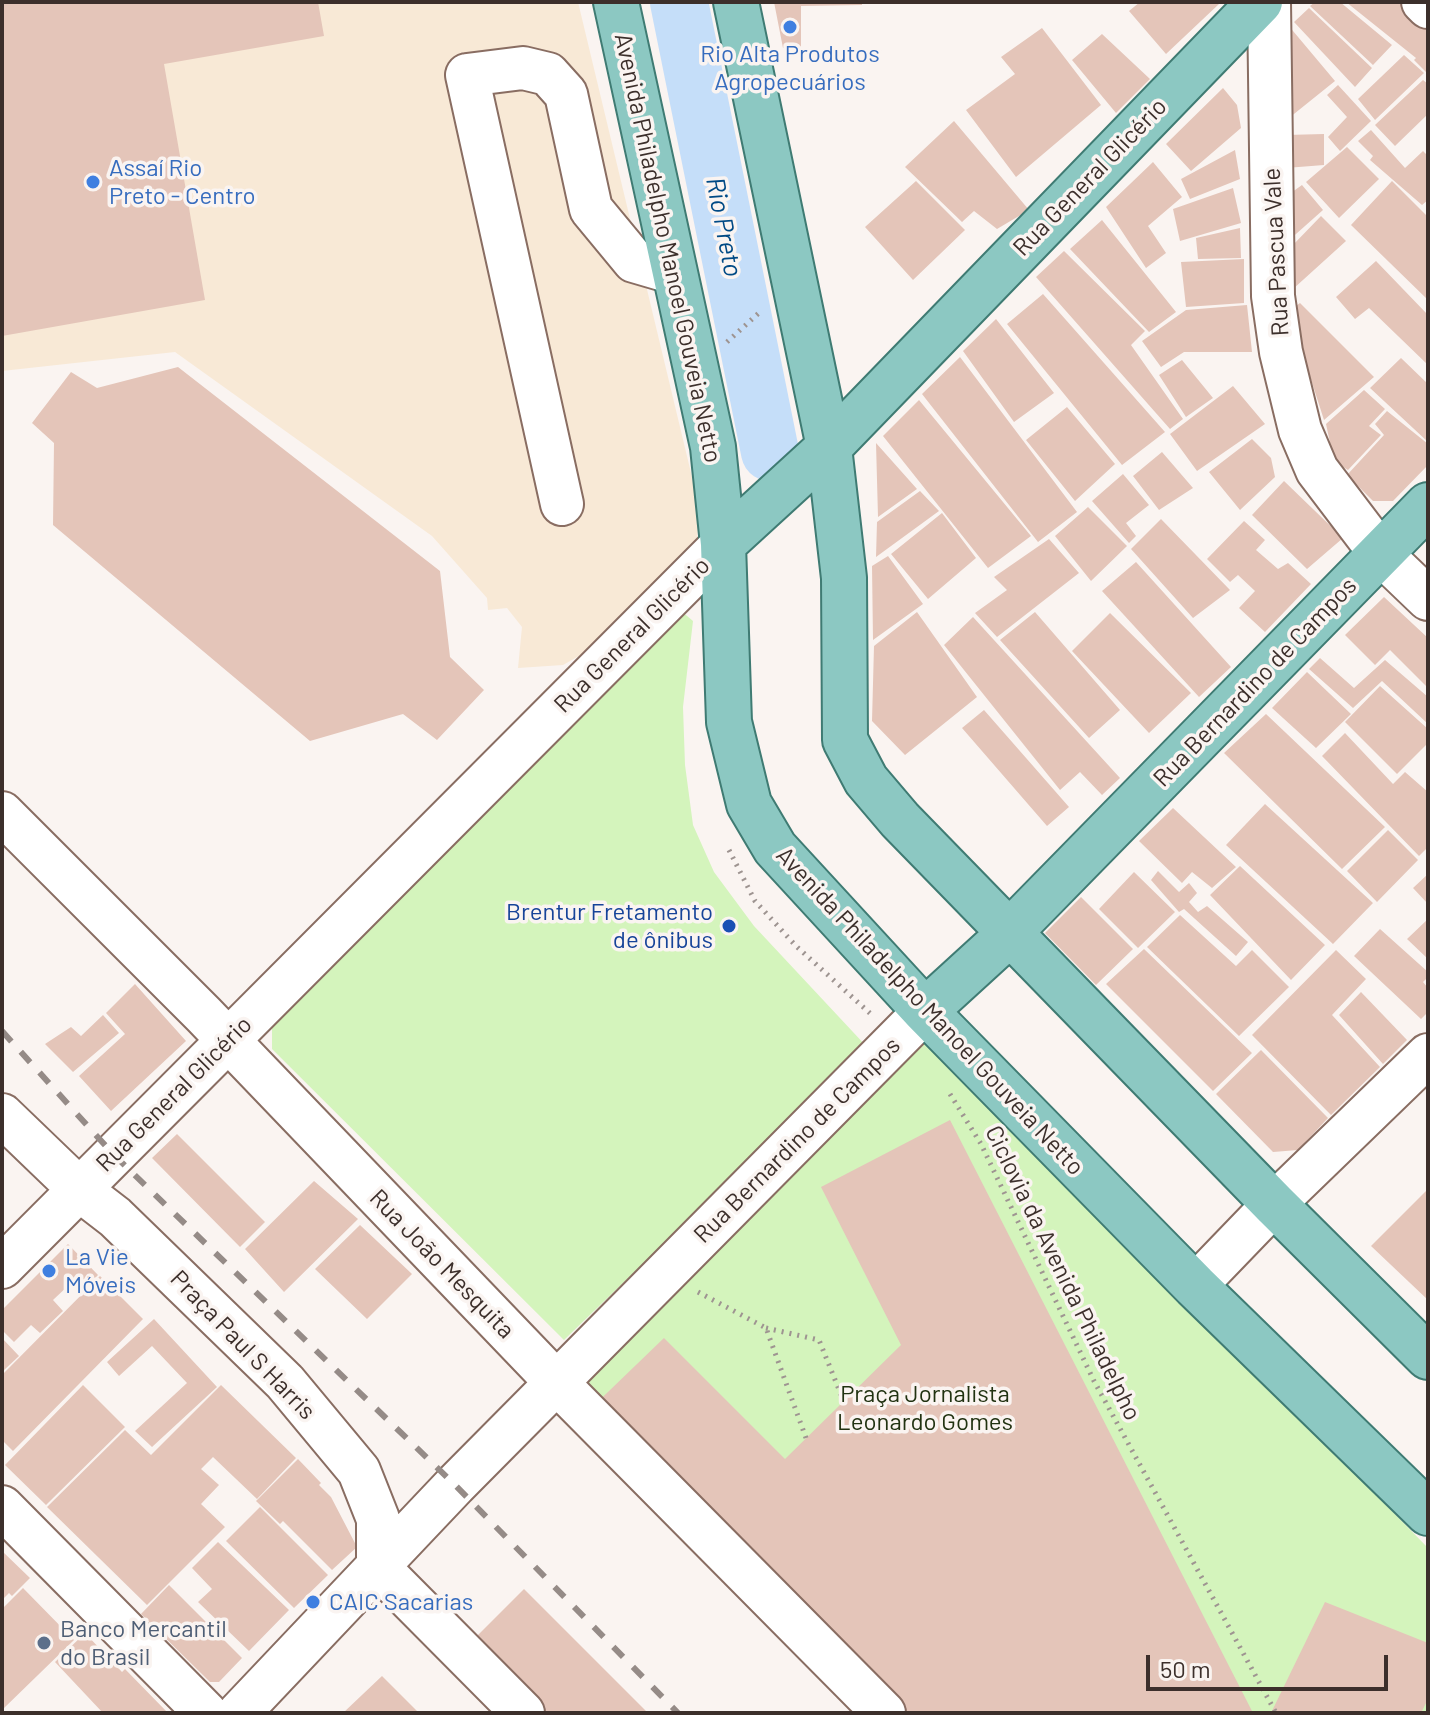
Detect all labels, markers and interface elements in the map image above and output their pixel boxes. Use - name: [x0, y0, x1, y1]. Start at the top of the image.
- marker: Rio Alta Produtos Agropecuários: [781, 18, 799, 36]
- street label: Avenida Philadelpho Manoel Gouveia Netto: [608, 31, 728, 465]
- place label: Rio Alta Produtos Agropecuários: [700, 40, 880, 96]
- street label: Rua General Glicério: [1007, 92, 1173, 262]
- place label: Assaí Rio Preto - Centro: [109, 154, 256, 210]
- street label: Rua Pascua Vale: [1257, 167, 1295, 337]
- marker: Assaí Rio Preto - Centro: [84, 173, 102, 191]
- water label: Rio Preto: [699, 175, 749, 279]
- street label: Rua General Glicério: [548, 551, 716, 719]
- street label: Rua Bernardino de Campos: [1147, 571, 1363, 793]
- street label: Avenida Philadelpho Manoel Gouveia Netto: [770, 841, 1090, 1181]
- place label: Brentur Fretamento de ônibus: [506, 898, 713, 954]
- marker: Brentur Fretamento de ônibus: [720, 917, 738, 935]
- street label: Rua General Glicério: [90, 1010, 258, 1178]
- street label: Rua Bernardino de Campos: [688, 1031, 906, 1249]
- street label: Ciclovia da Avenida Philadelpho: [979, 1121, 1147, 1425]
- street label: Rua João Mesquita: [364, 1183, 520, 1345]
- place label: La Vie Móveis: [65, 1243, 136, 1299]
- marker: La Vie Móveis: [40, 1262, 58, 1280]
- street label: Praça Paul S Harris: [164, 1264, 322, 1426]
- park label: Praça Jornalista Leonardo Gomes: [837, 1380, 1013, 1436]
- place label: CAIC Sacarias: [329, 1588, 473, 1616]
- marker: CAIC Sacarias: [304, 1593, 322, 1611]
- place label: Banco Mercantil do Brasil: [60, 1615, 227, 1671]
- marker: Banco Mercantil do Brasil: [35, 1634, 53, 1652]
- scale bar: [1150, 1639, 1392, 1689]
- text: 50 m: [1160, 1654, 1211, 1683]

